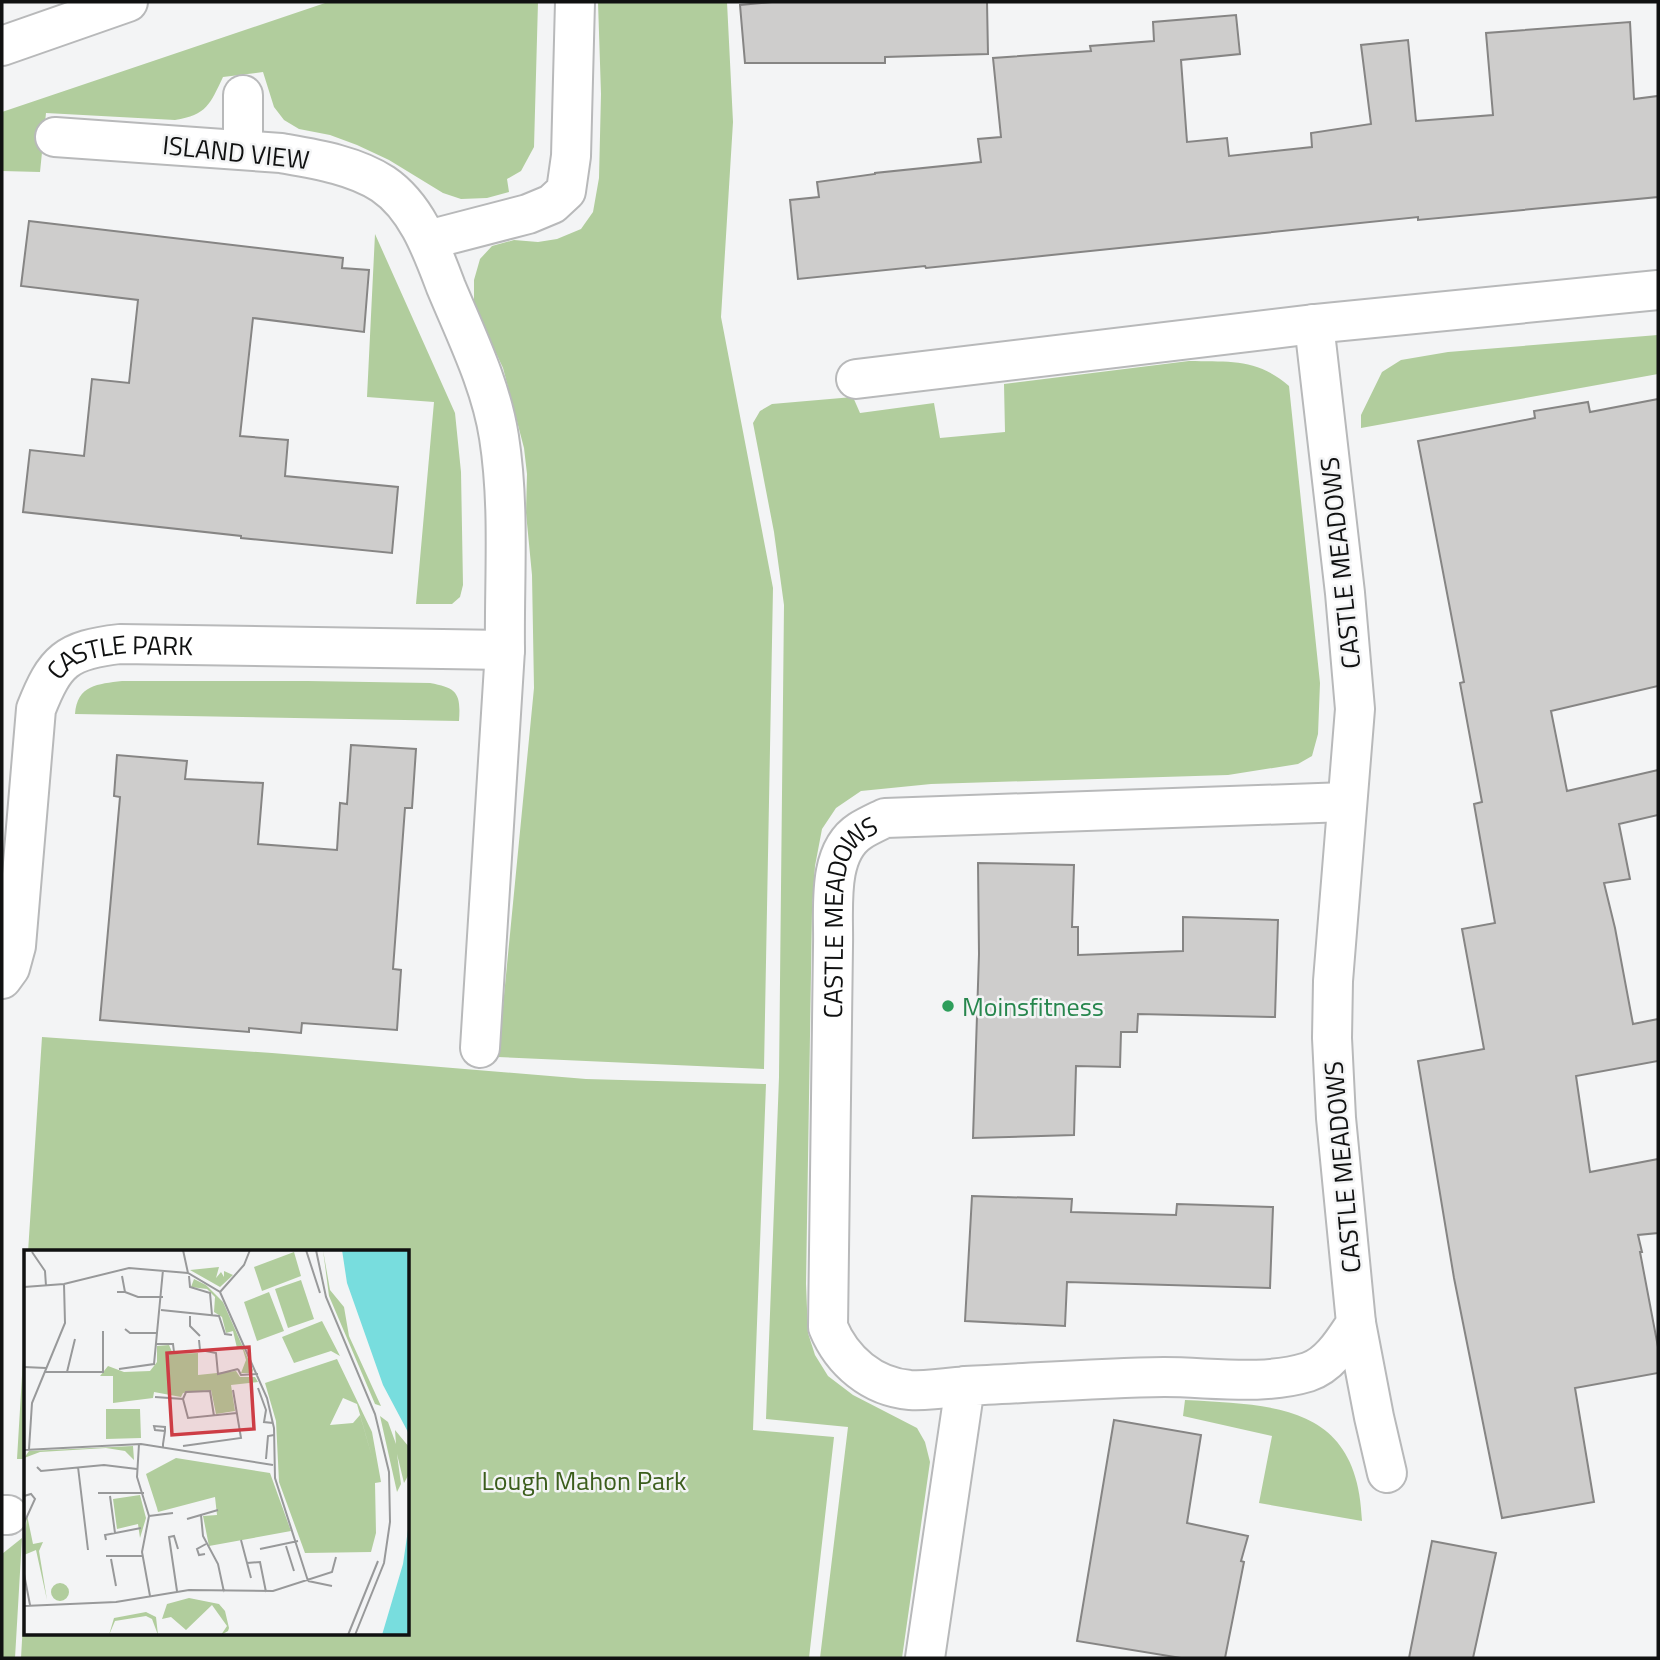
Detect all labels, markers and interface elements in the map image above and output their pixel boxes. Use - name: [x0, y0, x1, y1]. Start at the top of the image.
- street label: ISLAND VIEW: [161, 125, 311, 179]
- street label: CASTLE MEADOWS: [1310, 455, 1370, 671]
- street label: CASTLE PARK: [37, 624, 194, 687]
- street label: CASTLE MEADOWS: [813, 805, 884, 1019]
- place label: Moinsfitness: [962, 987, 1104, 1026]
- marker: Moinsfitness: [940, 998, 956, 1014]
- street label: CASTLE MEADOWS: [1313, 1059, 1371, 1275]
- inset map: [24, 1250, 410, 1636]
- park label: Lough Mahon Park: [482, 1461, 686, 1500]

